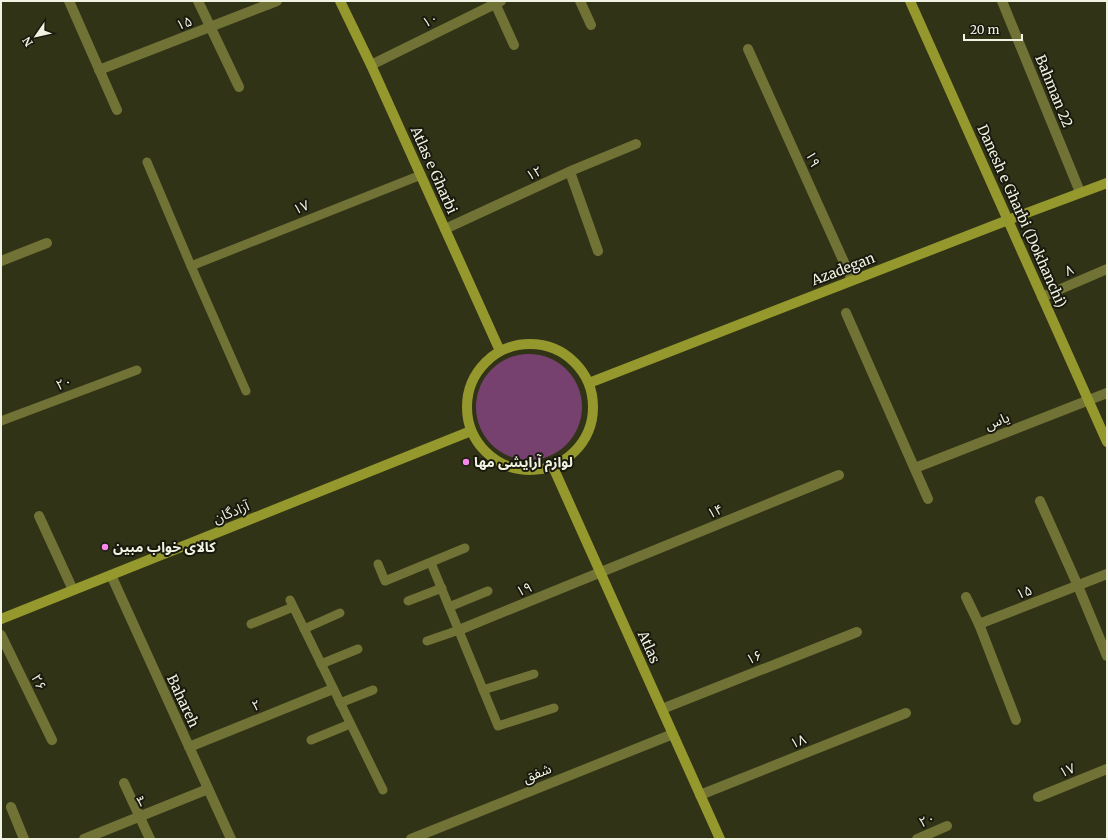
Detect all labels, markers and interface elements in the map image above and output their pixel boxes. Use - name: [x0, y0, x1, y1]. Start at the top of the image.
- street label: ۱۰: [419, 8, 441, 32]
- street label: ۱۵: [173, 12, 195, 34]
- north arrow: [16, 16, 56, 56]
- scale bar: [964, 16, 1022, 42]
- text: 20 m: [970, 22, 999, 37]
- text: N: [19, 34, 36, 49]
- street label: Bahman 22: [1031, 52, 1077, 130]
- street label: Danesh e Gharbi (Dokhanchi): [973, 122, 1071, 310]
- street label: Atlas e Gharbi: [406, 123, 461, 217]
- street label: ۱۹: [802, 148, 824, 170]
- street label: ۱۲: [523, 161, 545, 185]
- street label: ۱۷: [290, 196, 312, 218]
- street label: Azadegan: [808, 249, 877, 290]
- street label: ۸: [1062, 260, 1076, 280]
- street label: ۲۰: [53, 372, 75, 394]
- street label: یاس: [982, 408, 1012, 434]
- place label: لوازم آرایشی مها: [474, 453, 573, 473]
- marker: لوازم آرایشی مها: [461, 457, 471, 467]
- street label: آزادگان: [210, 496, 253, 527]
- street label: ۱۴: [704, 500, 726, 522]
- place label: کالای خواب مبین: [113, 538, 216, 556]
- marker: کالای خواب مبین: [100, 542, 110, 552]
- street label: ۱۹: [513, 578, 535, 600]
- street label: ۱۵: [1013, 581, 1035, 603]
- street label: Atlas: [633, 627, 664, 666]
- street label: ۱۶: [743, 646, 765, 668]
- street label: ۲۶: [27, 671, 51, 693]
- street label: Bahareh: [163, 672, 203, 730]
- street label: ۲: [249, 695, 263, 715]
- street label: ۱۸: [787, 730, 809, 752]
- street label: شفق: [520, 759, 554, 788]
- street label: ۱۷: [1056, 759, 1078, 781]
- street label: ۳: [134, 791, 148, 811]
- street label: ۲۰: [916, 809, 938, 831]

